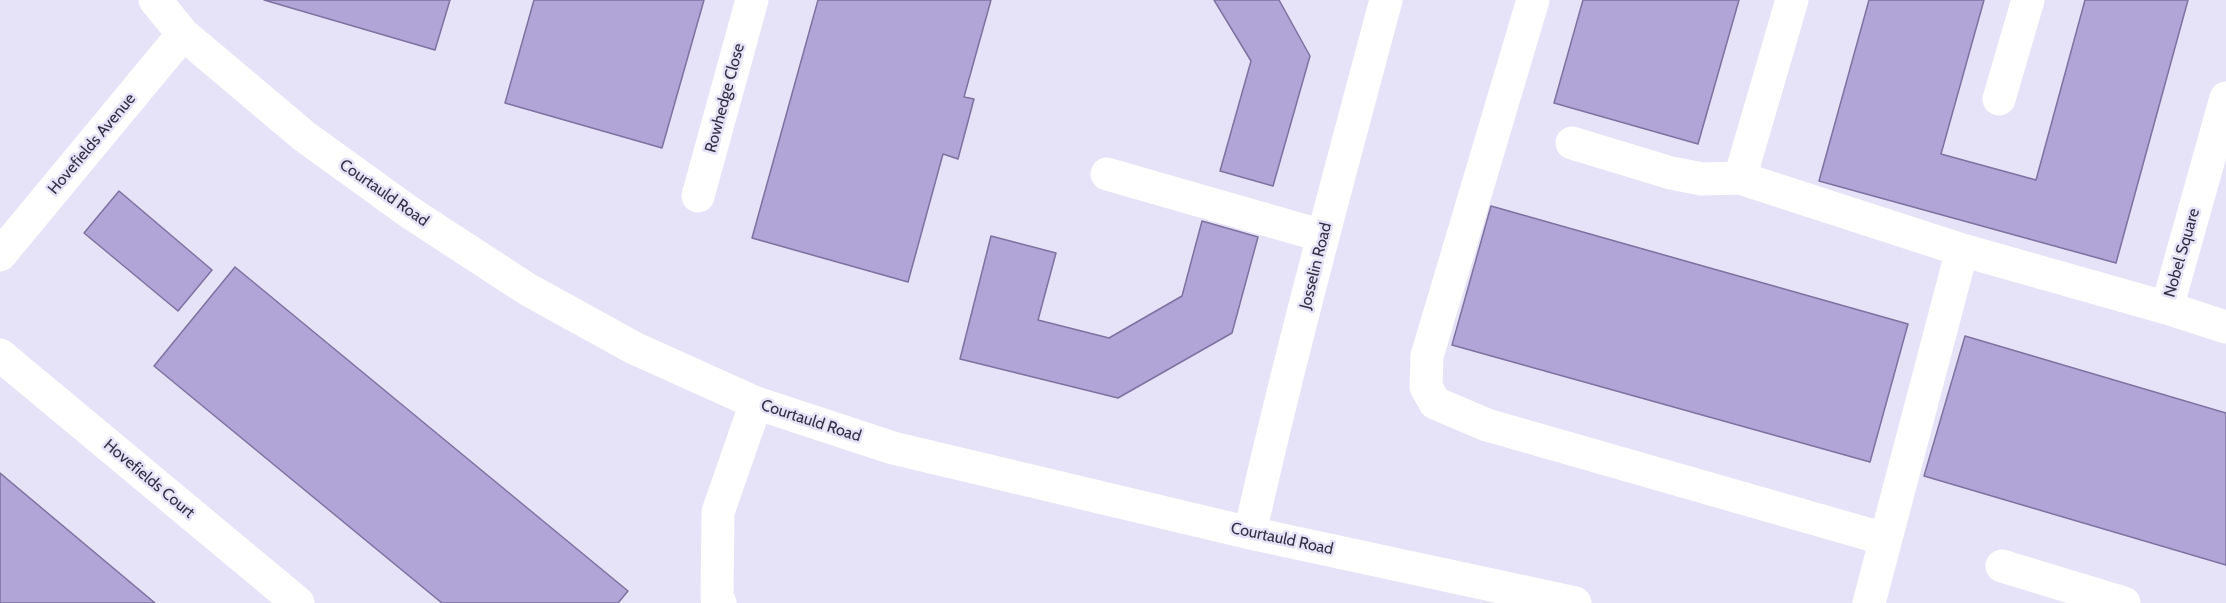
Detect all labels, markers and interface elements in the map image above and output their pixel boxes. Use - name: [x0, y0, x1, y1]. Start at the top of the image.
- street label: Rowhedge Close: [701, 41, 749, 155]
- street label: Hovefields Avenue: [44, 90, 140, 198]
- street label: Courtauld Road: [336, 155, 432, 231]
- street label: Nobel Square: [2160, 206, 2204, 300]
- street label: Josselin Road: [1296, 221, 1336, 311]
- street label: Courtauld Road: [758, 396, 864, 446]
- street label: Hovefields Court: [100, 435, 198, 523]
- street label: Courtauld Road: [1229, 519, 1335, 559]

